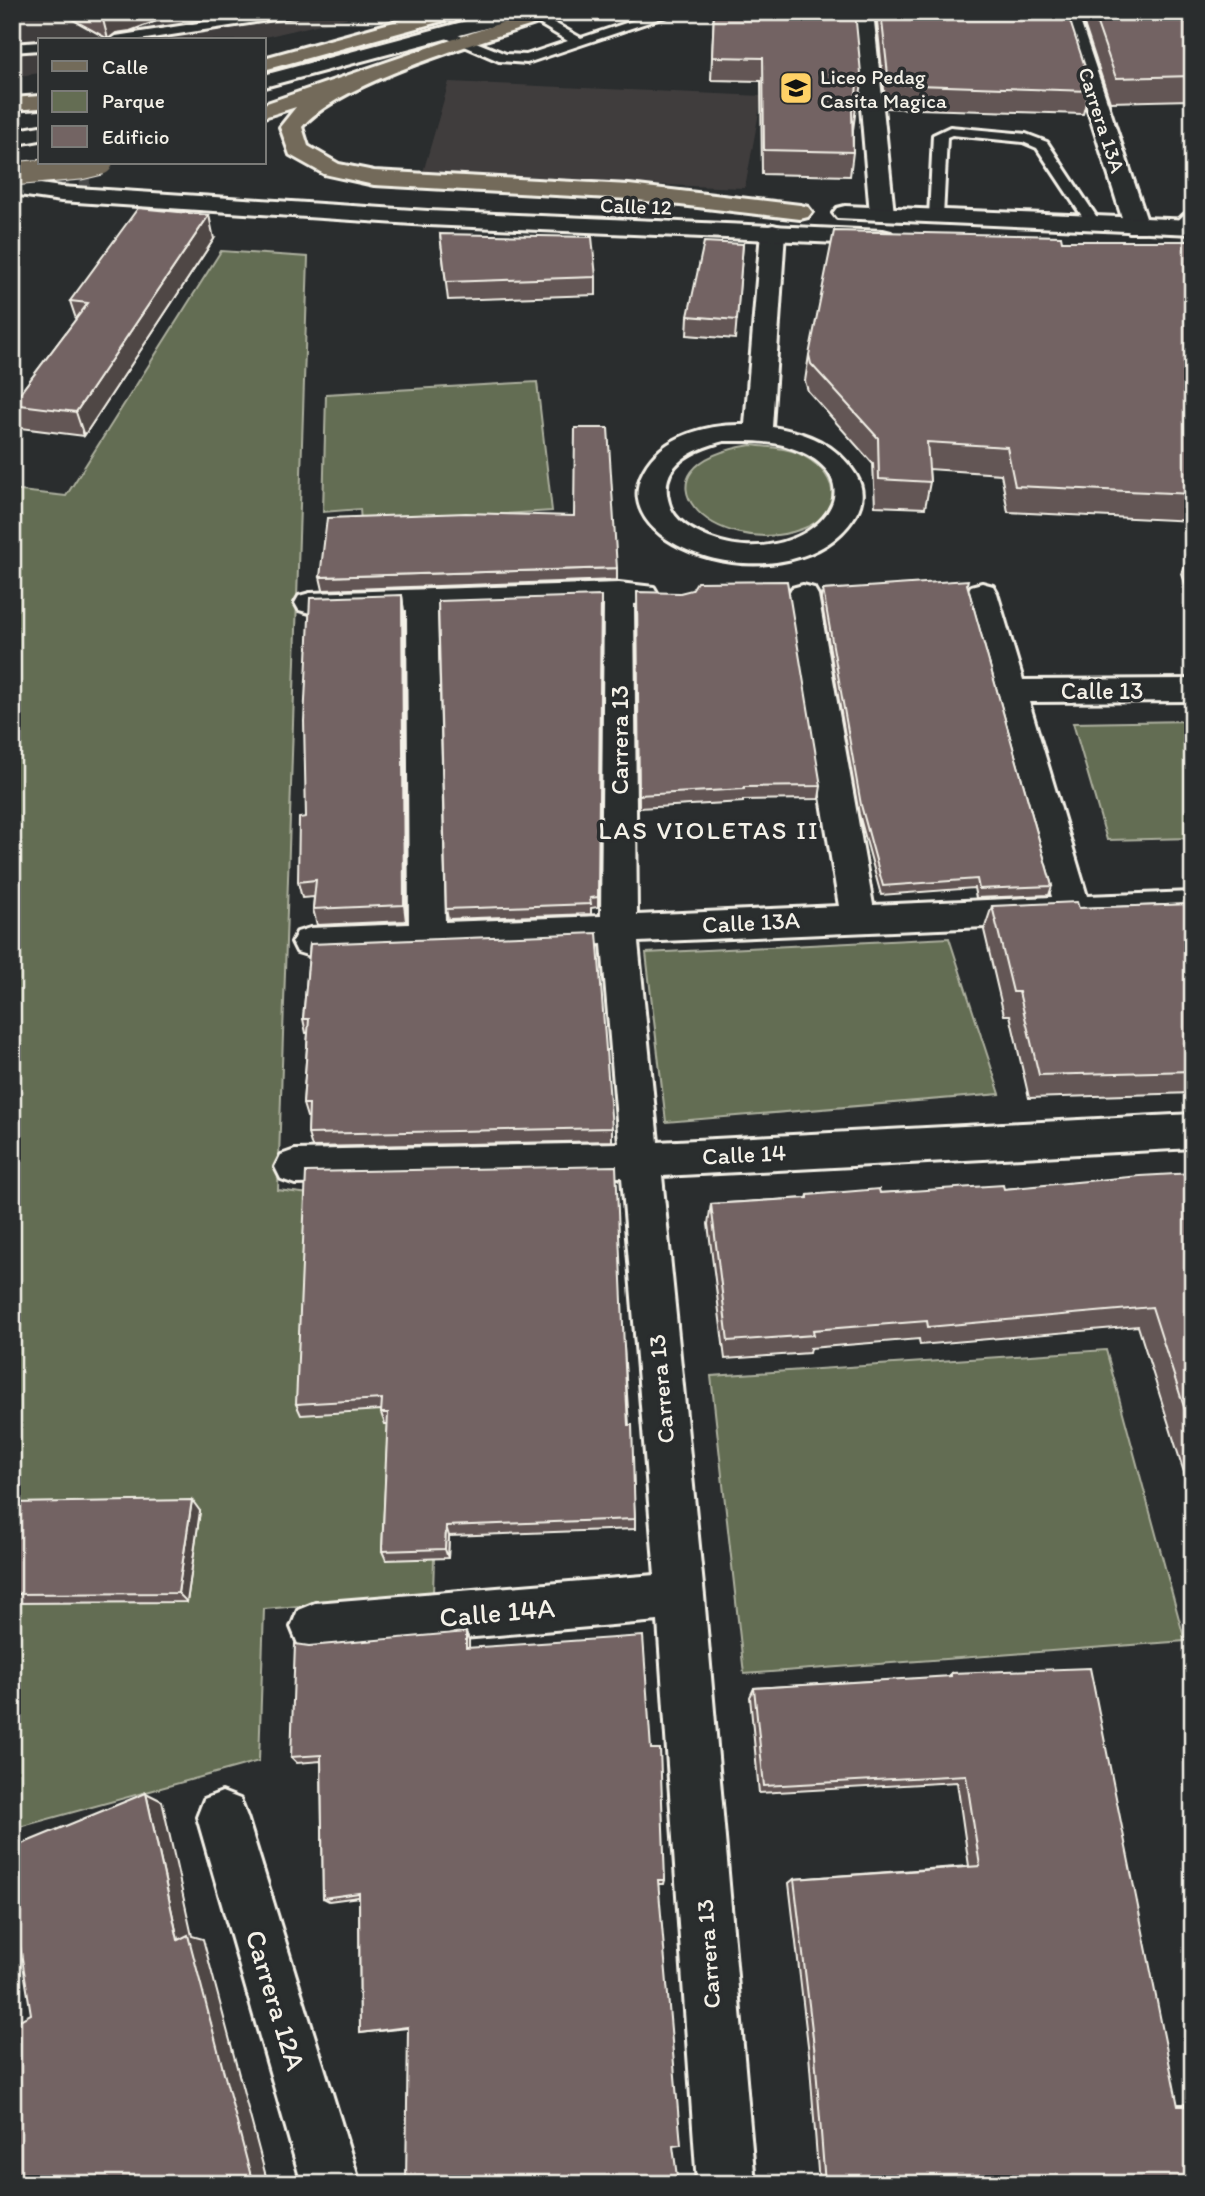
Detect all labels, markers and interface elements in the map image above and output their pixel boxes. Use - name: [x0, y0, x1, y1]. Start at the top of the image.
- legend: [38, 38, 266, 164]
- text: Calle: [102, 54, 148, 79]
- place label: Liceo Pedag Casita Magica: [820, 64, 947, 113]
- street label: Carrera 13A: [1073, 64, 1131, 176]
- school or university icon: Liceo Pedag Casita Magica: [777, 69, 815, 107]
- text: Parque: [102, 88, 165, 113]
- text: Edificio: [102, 124, 170, 149]
- street label: Calle 12: [600, 192, 672, 220]
- street label: Calle 13: [1061, 676, 1143, 705]
- street label: Carrera 13: [605, 685, 634, 795]
- district label: LAS VIOLETAS II: [598, 814, 820, 846]
- street label: Calle 13A: [701, 905, 801, 939]
- street label: Calle 14: [701, 1137, 787, 1171]
- street label: Carrera 13: [642, 1333, 680, 1445]
- street label: Calle 14A: [438, 1590, 556, 1634]
- street label: Carrera 13: [690, 1898, 726, 2010]
- street label: Carrera 12A: [239, 1926, 313, 2074]

